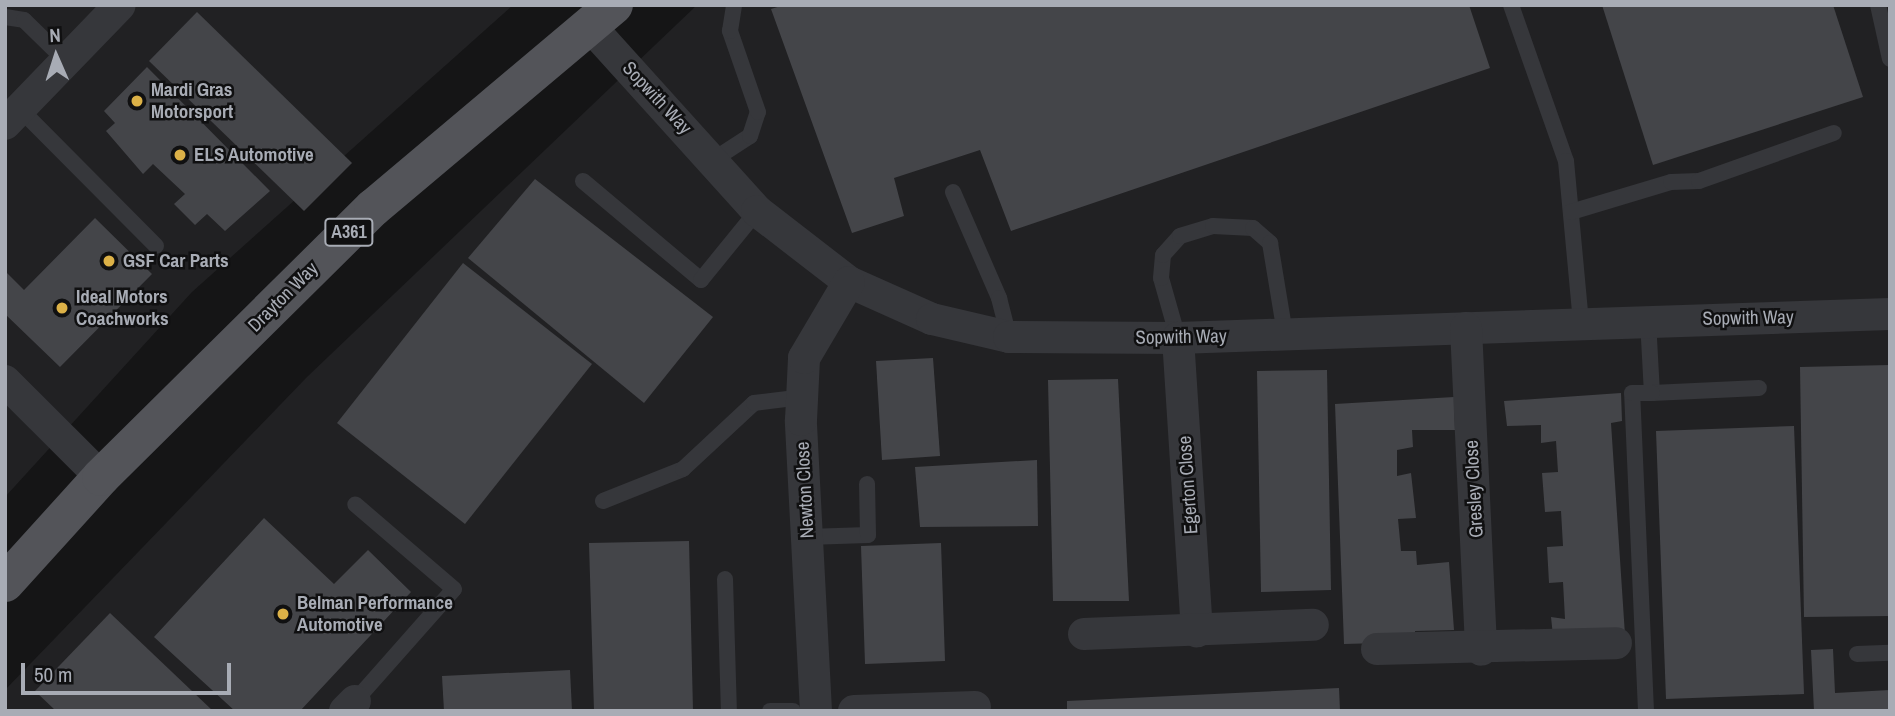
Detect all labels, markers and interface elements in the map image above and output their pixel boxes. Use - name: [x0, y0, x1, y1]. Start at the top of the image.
- north arrow: [21, 21, 91, 91]
- text: N: [49, 22, 61, 48]
- street label: Sopwith Way: [618, 57, 696, 139]
- place label: Mardi Gras Motorsport: [151, 79, 233, 123]
- marker: Mardi Gras Motorsport: [129, 93, 145, 109]
- place label: ELS Automotive: [194, 144, 314, 166]
- marker: ELS Automotive: [172, 147, 188, 163]
- road number: A361: [323, 218, 375, 246]
- place label: GSF Car Parts: [123, 250, 229, 272]
- marker: GSF Car Parts: [101, 253, 117, 269]
- street label: Drayton Way: [243, 257, 323, 337]
- place label: Ideal Motors Coachworks: [76, 286, 169, 330]
- marker: Ideal Motors Coachworks: [54, 300, 70, 316]
- street label: Sopwith Way: [1702, 306, 1794, 330]
- street label: Sopwith Way: [1135, 325, 1227, 349]
- street label: Egerton Close: [1173, 435, 1203, 535]
- street label: Gresley Close: [1460, 440, 1488, 538]
- street label: Newton Close: [791, 441, 819, 539]
- place label: Belman Performance Automotive: [297, 592, 453, 636]
- marker: Belman Performance Automotive: [275, 606, 291, 622]
- scale bar: [24, 650, 234, 694]
- text: 50 m: [34, 660, 72, 689]

